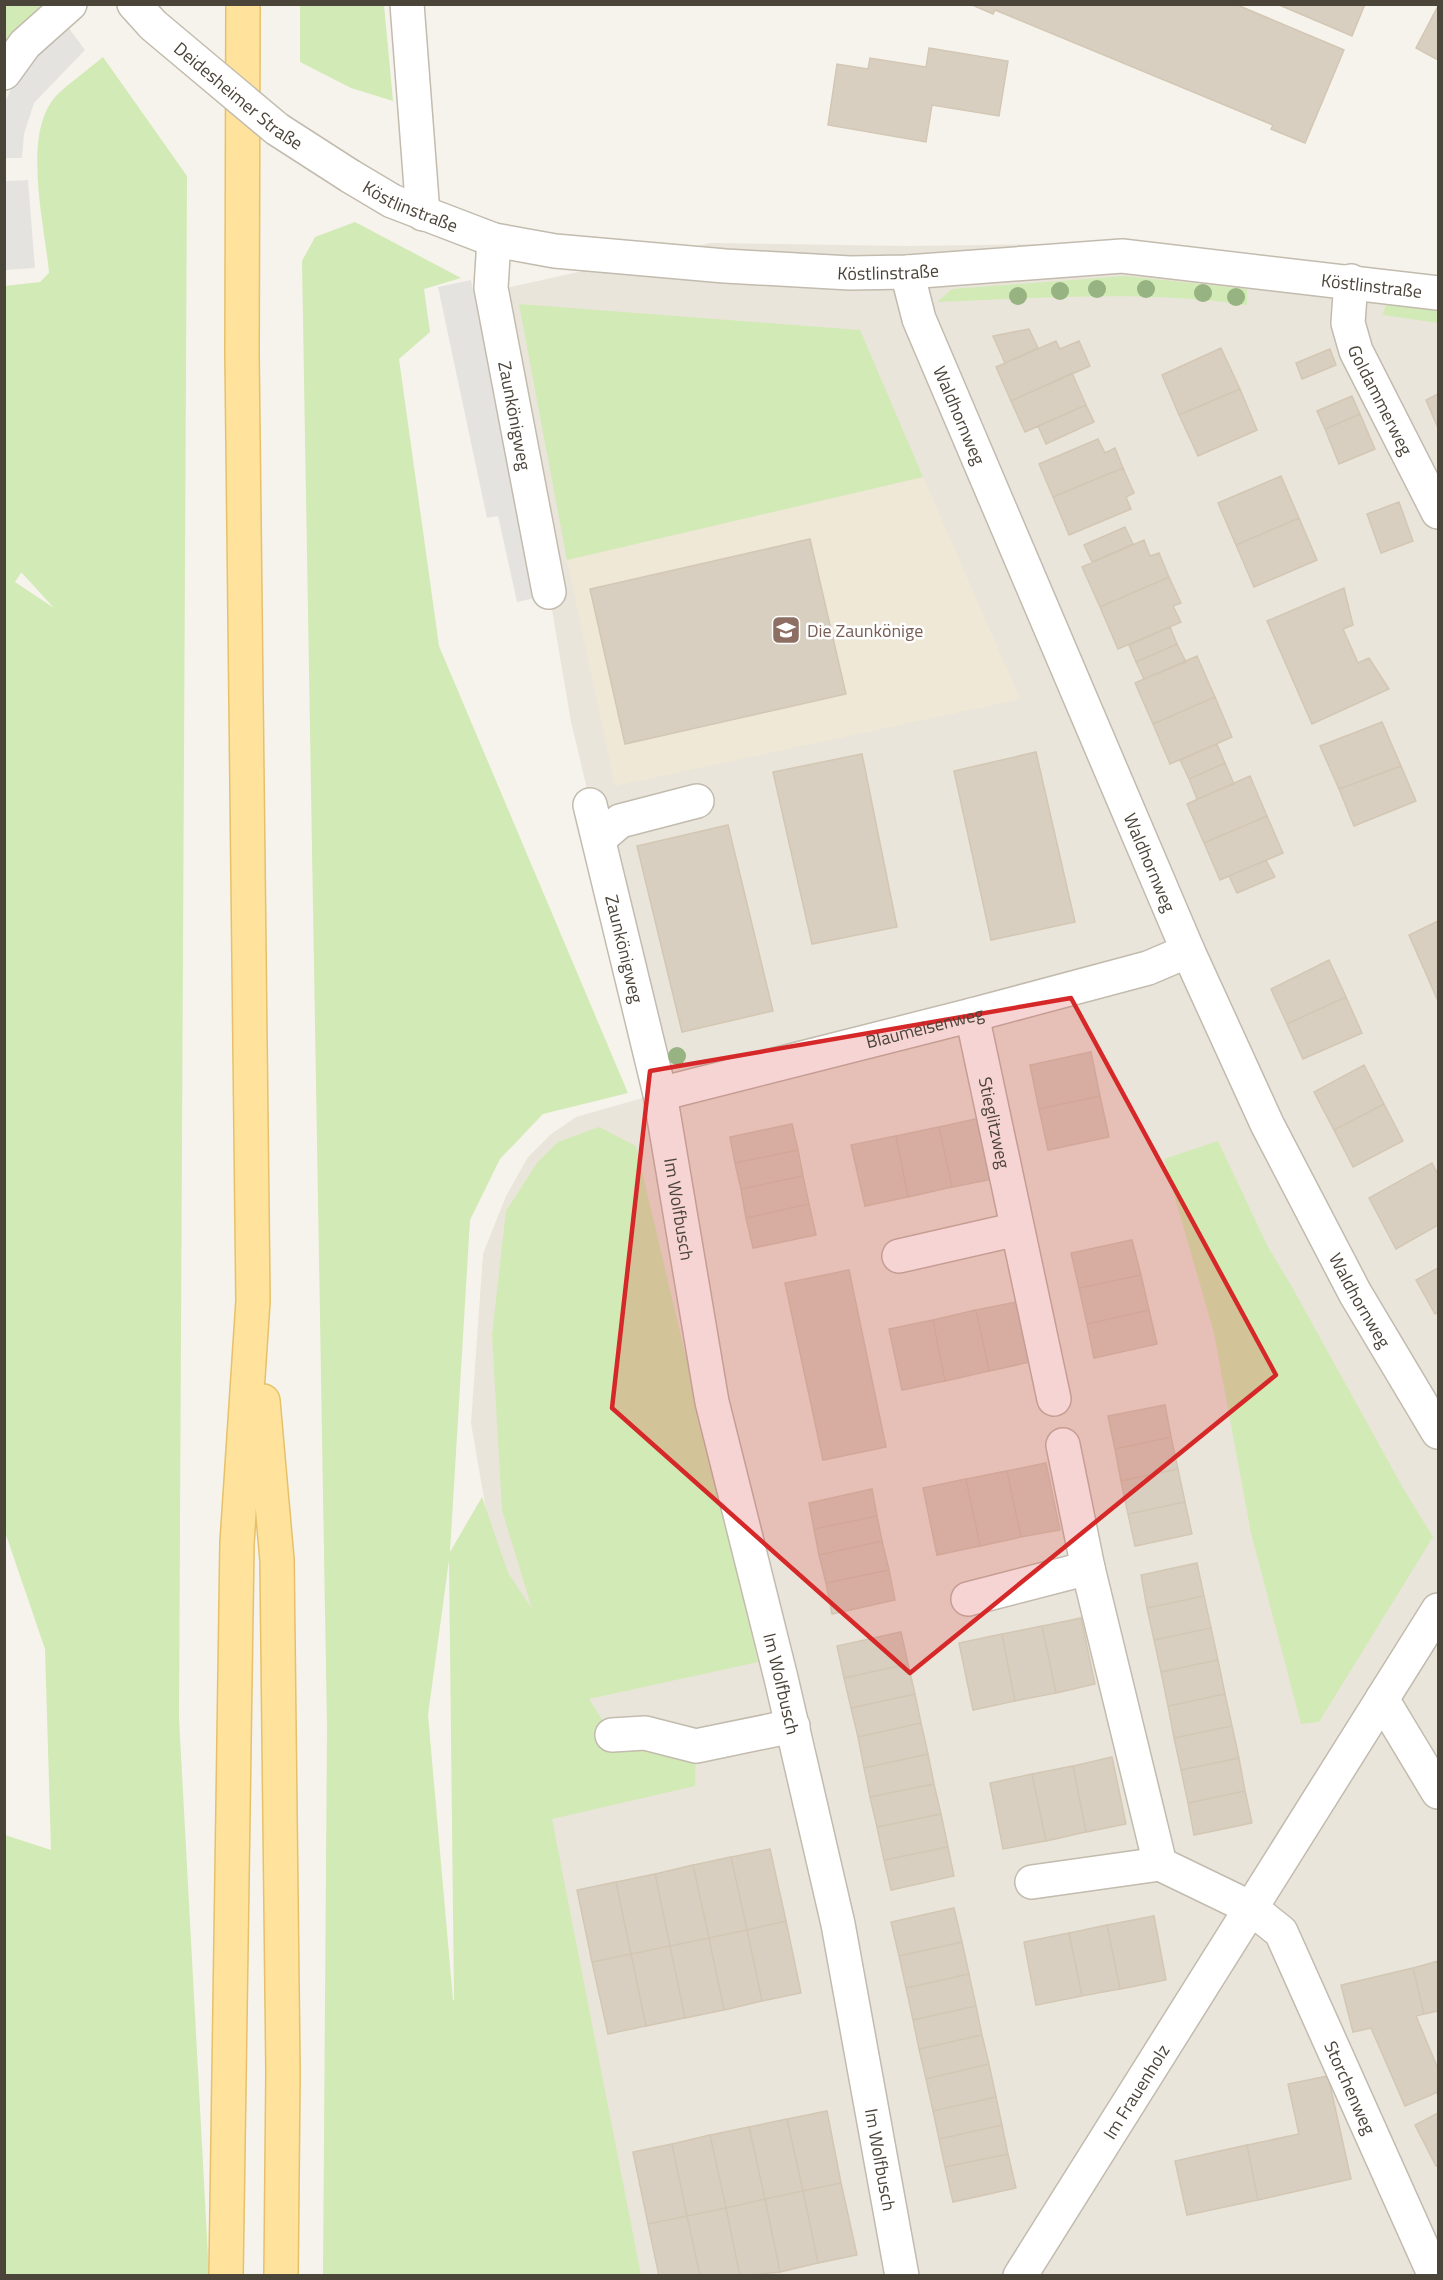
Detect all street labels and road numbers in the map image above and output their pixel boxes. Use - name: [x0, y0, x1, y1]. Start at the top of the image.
- street label: Deidesheimer Straße: [168, 35, 309, 156]
- street label: Köstlinstraße: [358, 173, 462, 239]
- street label: Köstlinstraße: [837, 256, 940, 287]
- street label: Köstlinstraße: [1320, 266, 1424, 305]
- street label: Goldammerweg: [1341, 342, 1420, 460]
- street label: Zaunkönigweg: [492, 359, 539, 473]
- street label: Waldhornweg: [927, 361, 993, 469]
- street label: Waldhornweg: [1117, 809, 1183, 916]
- street label: Zaunkönigweg: [599, 892, 651, 1006]
- street label: Blaumeisenweg: [863, 999, 987, 1055]
- street label: Stieglitzweg: [972, 1074, 1018, 1171]
- street label: Im Wolfbusch: [657, 1156, 701, 1262]
- street label: Waldhornweg: [1323, 1248, 1398, 1353]
- street label: Im Wolfbusch: [757, 1630, 807, 1737]
- street label: Storchenweg: [1318, 2036, 1383, 2139]
- street label: Im Frauenholz: [1096, 2039, 1176, 2144]
- street label: Im Wolfbusch: [858, 2106, 903, 2213]

